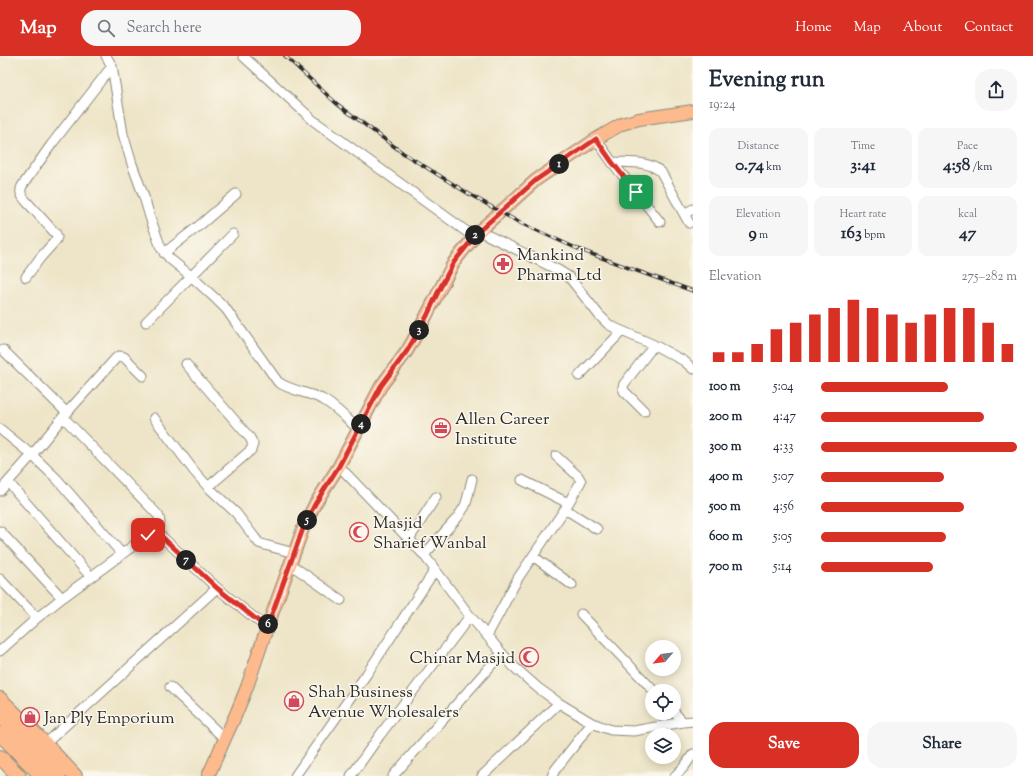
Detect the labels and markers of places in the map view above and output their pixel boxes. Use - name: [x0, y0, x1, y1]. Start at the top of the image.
- pin: 1: [549, 154, 569, 174]
- pin: [619, 175, 653, 209]
- pin: 2: [465, 225, 485, 245]
- place label: Mankind Pharma Ltd: [517, 244, 602, 288]
- pharmacy icon: Mankind Pharma Ltd: [492, 253, 514, 275]
- pin: 3: [409, 320, 429, 340]
- place label: Allen Career Institute: [455, 408, 550, 452]
- pin: 4: [351, 414, 371, 434]
- office icon: Allen Career Institute: [430, 417, 452, 439]
- pin: 5: [297, 510, 317, 530]
- place label: Masjid Sharief Wanbal: [373, 512, 487, 556]
- pin: [131, 518, 165, 552]
- mosque icon: Masjid Sharief Wanbal: [348, 521, 370, 543]
- pin: 7: [176, 550, 196, 570]
- pin: 6: [258, 614, 278, 634]
- mosque icon: Chinar Masjid: [518, 646, 540, 668]
- place label: Chinar Masjid: [410, 647, 515, 671]
- place label: Shah Business Avenue Wholesalers: [308, 681, 459, 725]
- shop icon: Shah Business Avenue Wholesalers: [283, 690, 305, 712]
- shop icon: Jan Ply Emporium: [19, 706, 41, 728]
- place label: Jan Ply Emporium: [43, 707, 175, 731]

